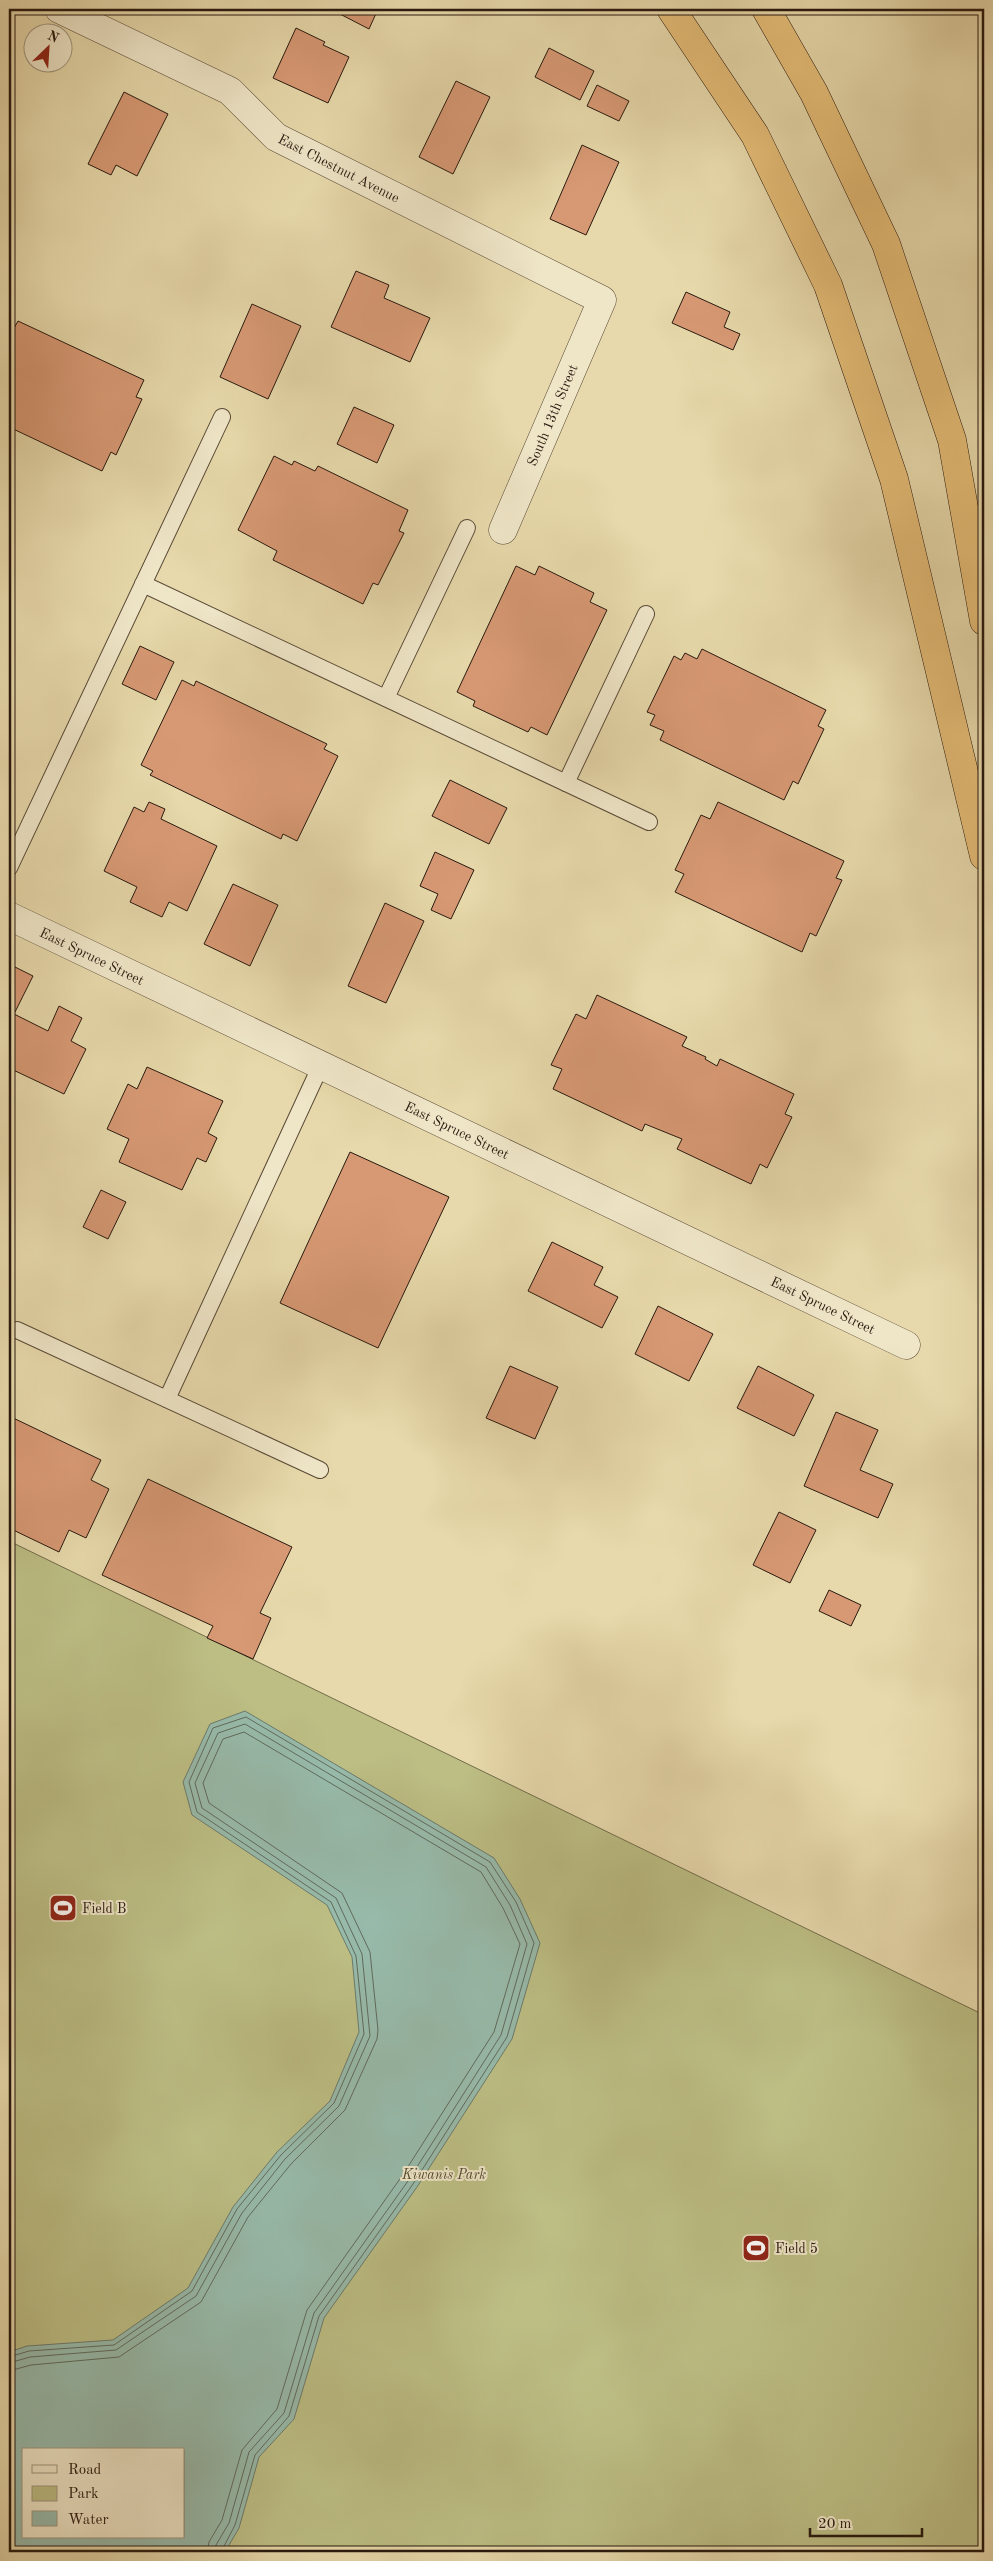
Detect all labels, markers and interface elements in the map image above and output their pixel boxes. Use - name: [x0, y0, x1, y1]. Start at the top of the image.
- north arrow: [22, 22, 72, 72]
- text: N: [45, 29, 61, 46]
- street label: East Chestnut Avenue: [276, 132, 402, 206]
- street label: South 13th Street: [525, 362, 581, 468]
- street label: East Spruce Street: [37, 926, 146, 988]
- street label: East Spruce Street: [402, 1100, 511, 1162]
- street label: East Spruce Street: [768, 1275, 877, 1337]
- sports icon: Field B: [48, 1893, 78, 1923]
- place label: Field B: [82, 1902, 126, 1916]
- park label: Kiwanis Park: [401, 2168, 486, 2182]
- sports icon: Field 5: [741, 2233, 771, 2263]
- place label: Field 5: [775, 2242, 818, 2256]
- legend: [22, 2448, 185, 2538]
- text: Road: [68, 2463, 102, 2478]
- text: Park: [68, 2487, 99, 2502]
- scale bar: [810, 2506, 923, 2538]
- text: Water: [68, 2513, 109, 2528]
- text: 20 m: [818, 2517, 852, 2532]

